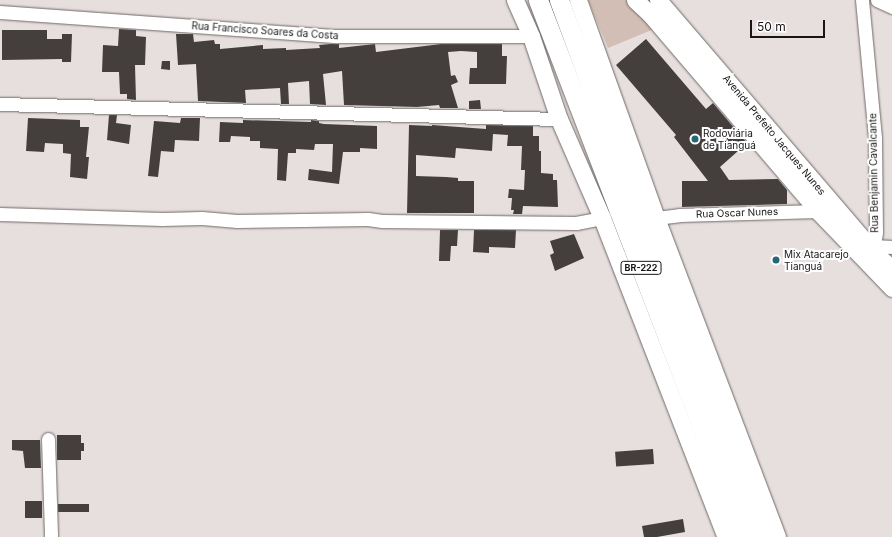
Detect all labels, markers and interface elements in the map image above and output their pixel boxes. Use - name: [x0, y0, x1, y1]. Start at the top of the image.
- scale bar: [752, 12, 827, 38]
- text: 50 m: [757, 19, 786, 34]
- street label: Rua Francisco Soares da Costa: [191, 20, 339, 42]
- street label: Avenida Prefeito Jacques Nunes: [720, 72, 828, 198]
- street label: Rua Benjamin Cavalcante: [867, 113, 881, 233]
- place label: Rodoviária de Tianguá: [703, 127, 756, 150]
- marker: Rodoviária de Tianguá: [690, 134, 700, 144]
- street label: Rua Oscar Nunes: [696, 206, 778, 220]
- place label: Mix Atacarejo Tianguá: [784, 248, 849, 272]
- marker: Mix Atacarejo Tianguá: [771, 255, 781, 265]
- road number: BR-222: [620, 261, 662, 275]

